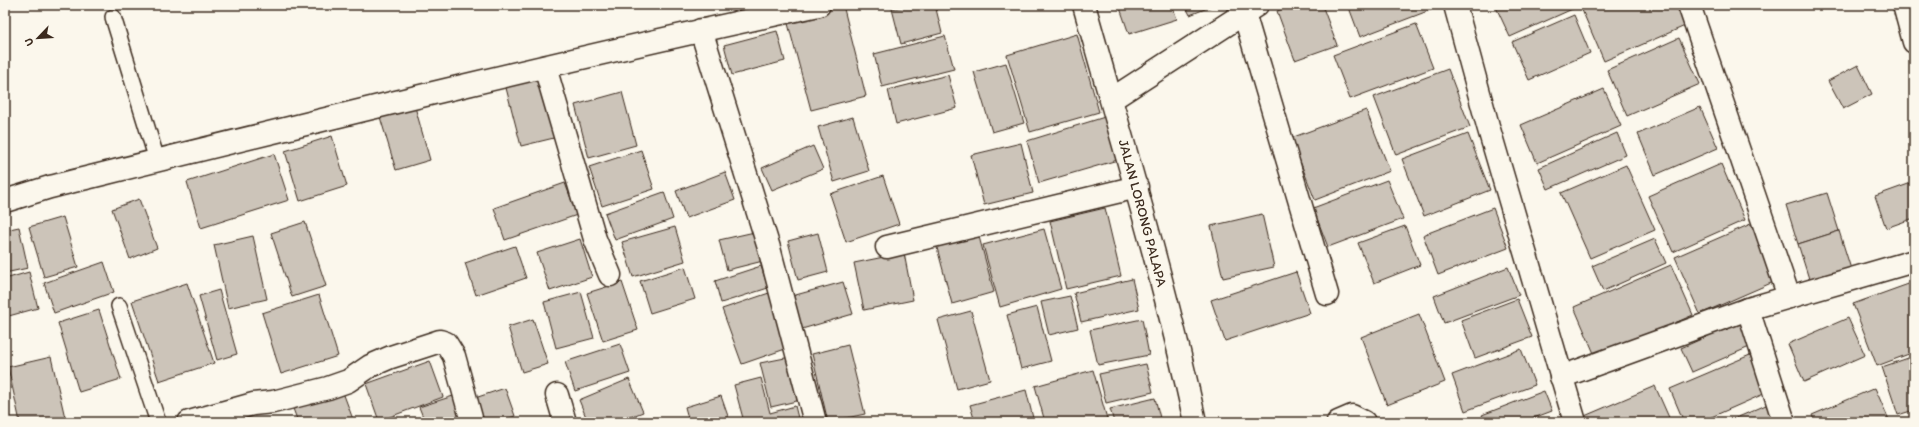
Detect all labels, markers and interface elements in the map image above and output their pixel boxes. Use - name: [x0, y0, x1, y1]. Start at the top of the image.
- north arrow: [18, 18, 58, 58]
- text: U: [22, 36, 37, 48]
- street label: JALAN LORONG PALAPA: [1115, 138, 1170, 289]

